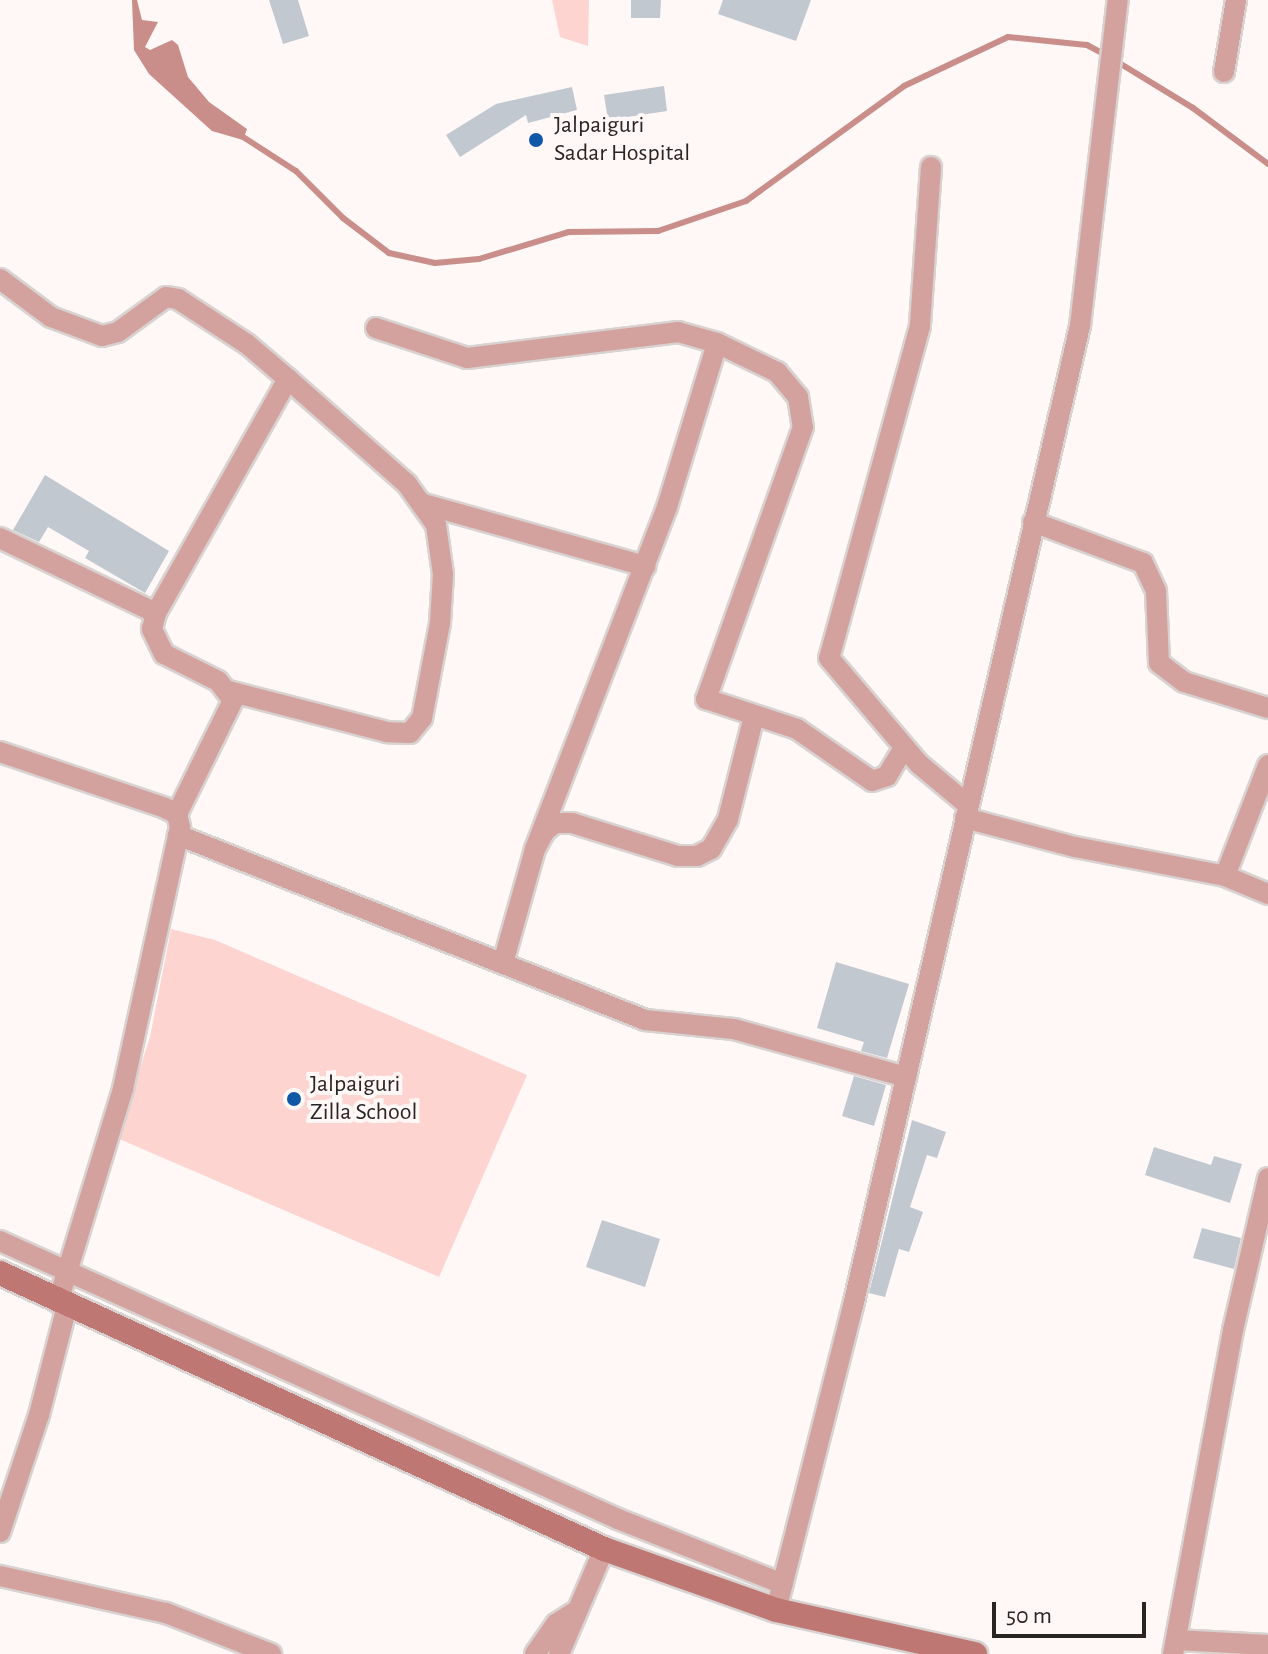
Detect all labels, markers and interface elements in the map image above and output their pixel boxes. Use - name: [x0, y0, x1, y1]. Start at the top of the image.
- place label: Jalpaiguri Sadar Hospital: [554, 112, 690, 168]
- marker: Jalpaiguri Sadar Hospital: [525, 129, 547, 151]
- place label: Jalpaiguri Zilla School: [310, 1071, 417, 1127]
- marker: Jalpaiguri Zilla School: [285, 1090, 303, 1108]
- scale bar: [996, 1586, 1150, 1636]
- text: 50 m: [1006, 1604, 1052, 1628]

